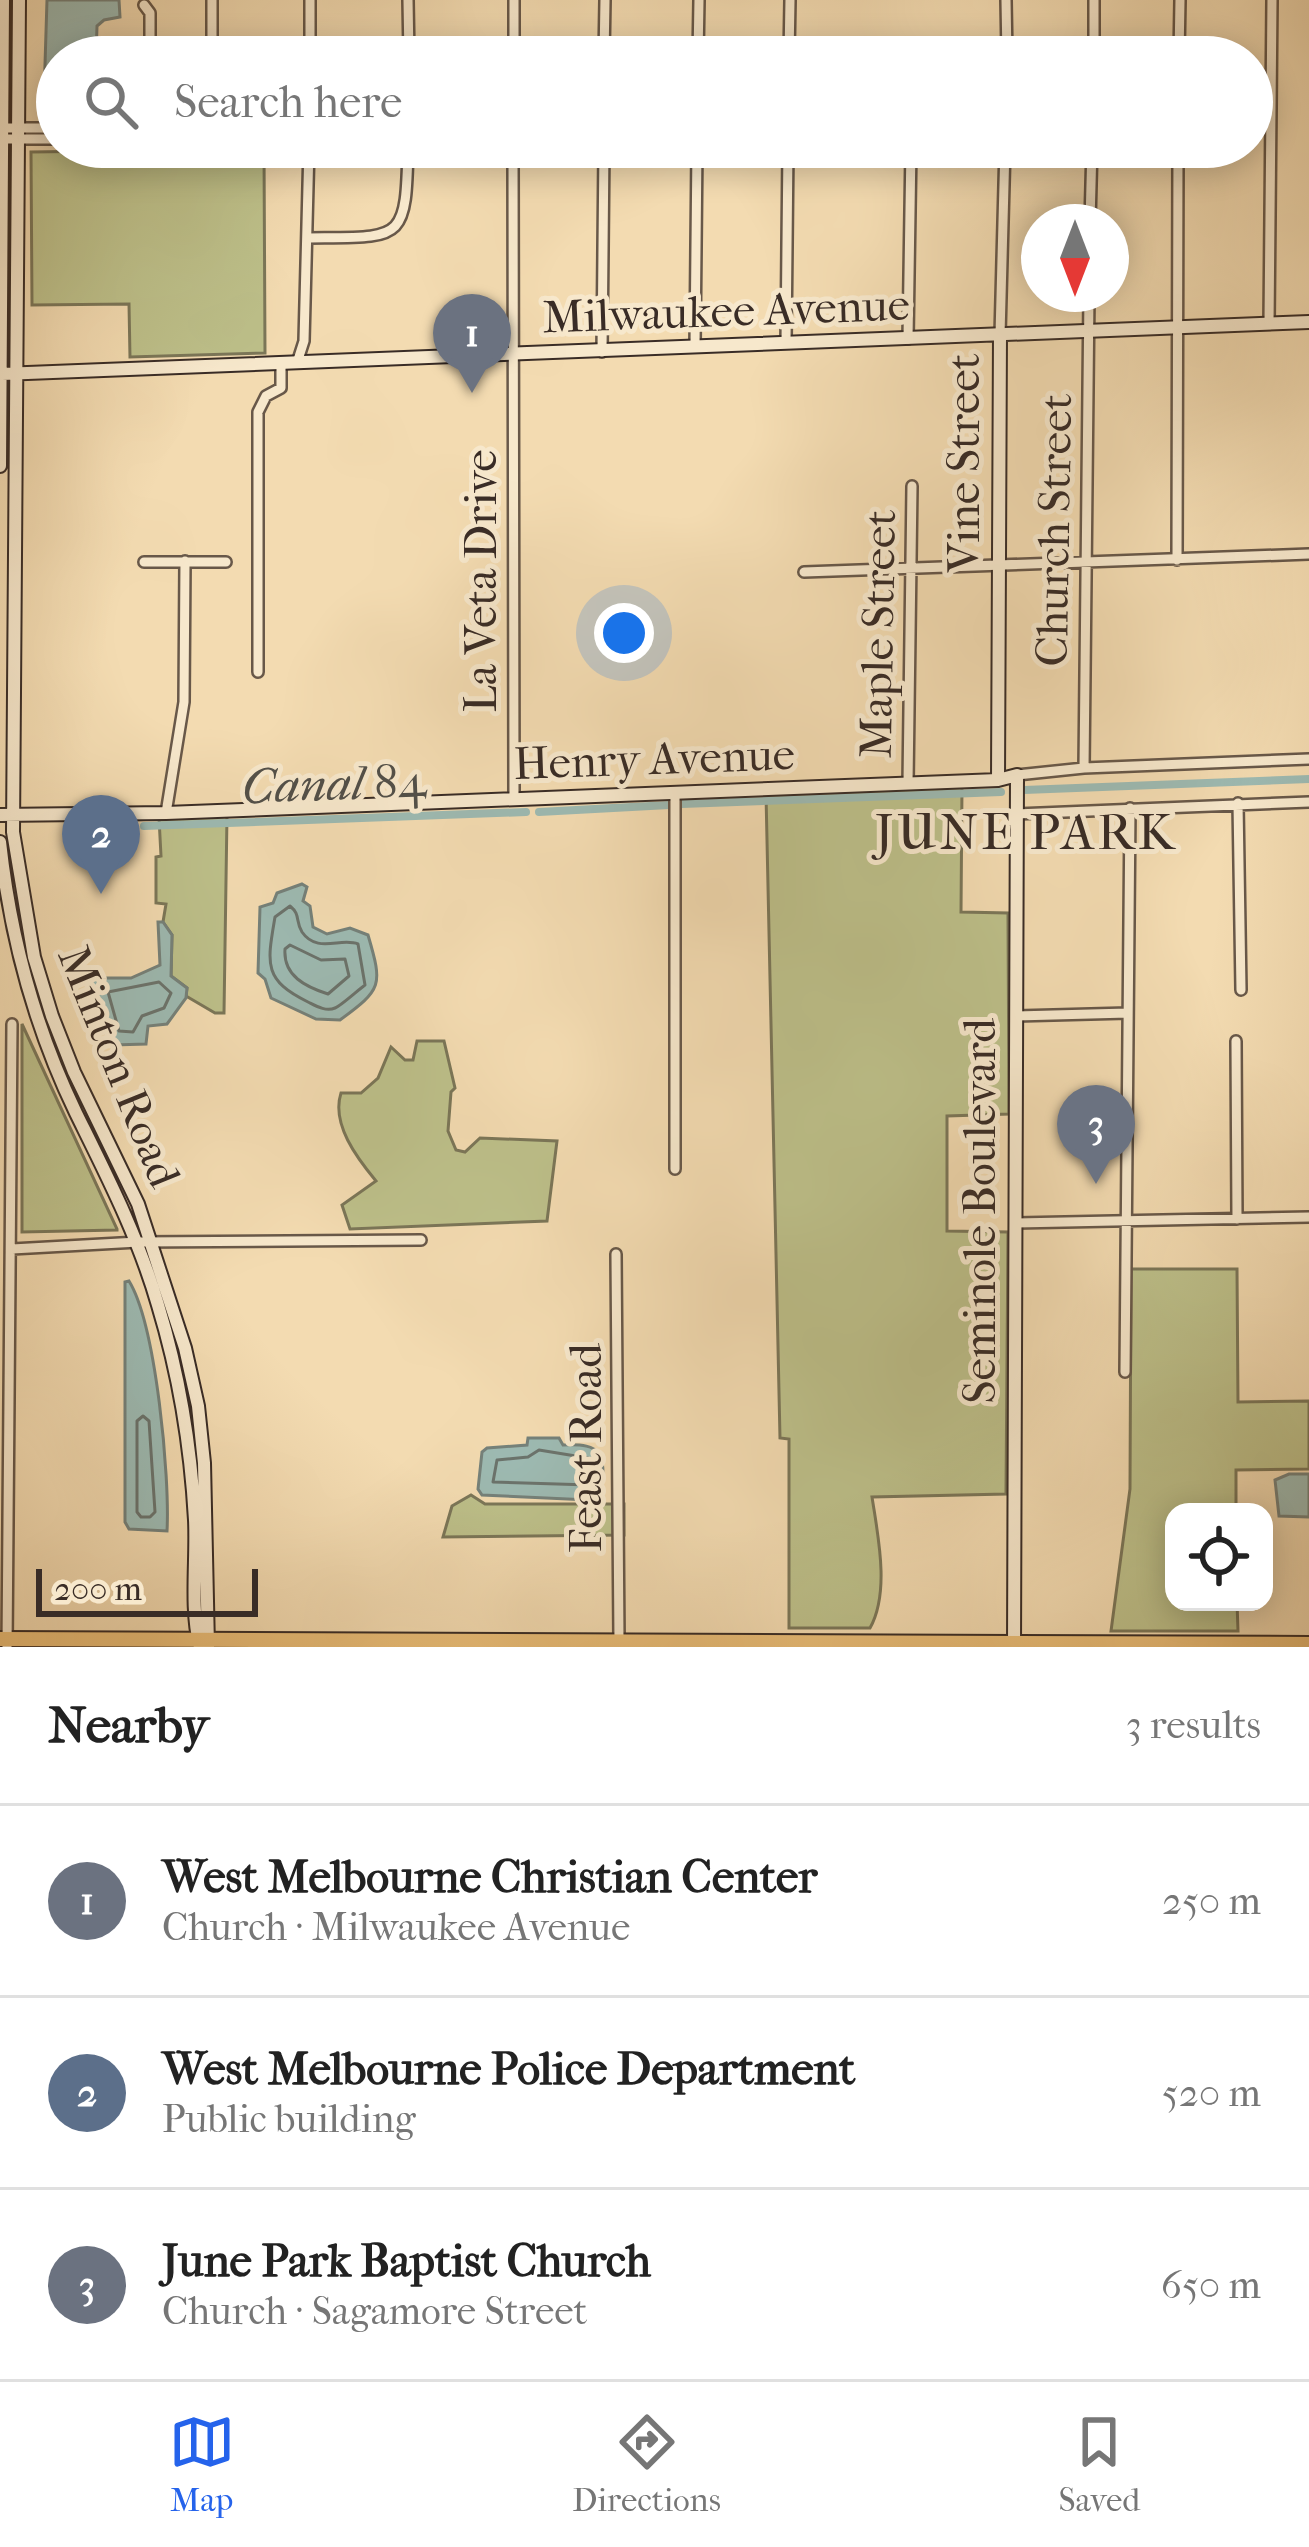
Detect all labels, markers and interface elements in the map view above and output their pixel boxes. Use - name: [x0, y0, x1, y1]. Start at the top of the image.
- search box: [36, 36, 1273, 168]
- icon: search: [78, 69, 144, 135]
- text: Search here: [174, 76, 402, 129]
- north arrow: [1021, 204, 1129, 312]
- street label: Milwaukee Avenue: [541, 279, 911, 344]
- pin: 1: [433, 294, 511, 393]
- street label: Vine Street: [938, 353, 991, 574]
- street label: Church Street: [1026, 393, 1083, 667]
- street label: La Veta Drive: [455, 449, 508, 713]
- street label: Maple Street: [850, 509, 907, 759]
- your location: [594, 603, 654, 663]
- street label: Henry Avenue: [512, 728, 796, 791]
- water label: Canal 84: [241, 753, 429, 815]
- pin: 2: [62, 795, 140, 894]
- district label: JUNE PARK: [871, 802, 1177, 862]
- street label: Minton Road: [46, 939, 191, 1195]
- street label: Seminole Boulevard: [954, 1018, 1007, 1404]
- pin: 3: [1057, 1085, 1135, 1184]
- street label: Feast Road: [560, 1343, 613, 1553]
- map controls: [1165, 1503, 1273, 1611]
- button: locate: [1165, 1503, 1273, 1611]
- scale bar: [36, 1563, 258, 1616]
- text: 200 m: [54, 1570, 142, 1609]
- text: Nearby: [48, 1695, 209, 1755]
- text: 3 results: [1126, 1702, 1261, 1748]
- text: West Melbourne Christian Center: [162, 1851, 817, 1904]
- text: 1: [80, 1878, 94, 1924]
- text: 250 m: [1162, 1878, 1261, 1924]
- text: Church · Milwaukee Avenue: [162, 1904, 630, 1950]
- text: West Melbourne Police Department: [162, 2043, 855, 2096]
- text: 2: [77, 2070, 97, 2116]
- text: 520 m: [1162, 2070, 1261, 2116]
- text: Public building: [162, 2096, 416, 2142]
- text: June Park Baptist Church: [162, 2235, 651, 2288]
- text: 3: [79, 2262, 95, 2308]
- text: 650 m: [1161, 2262, 1261, 2308]
- text: Church · Sagamore Street: [162, 2288, 587, 2334]
- tab: Map: [169, 2409, 235, 2520]
- tab: Directions: [572, 2409, 721, 2520]
- tab: Saved: [1058, 2409, 1140, 2520]

